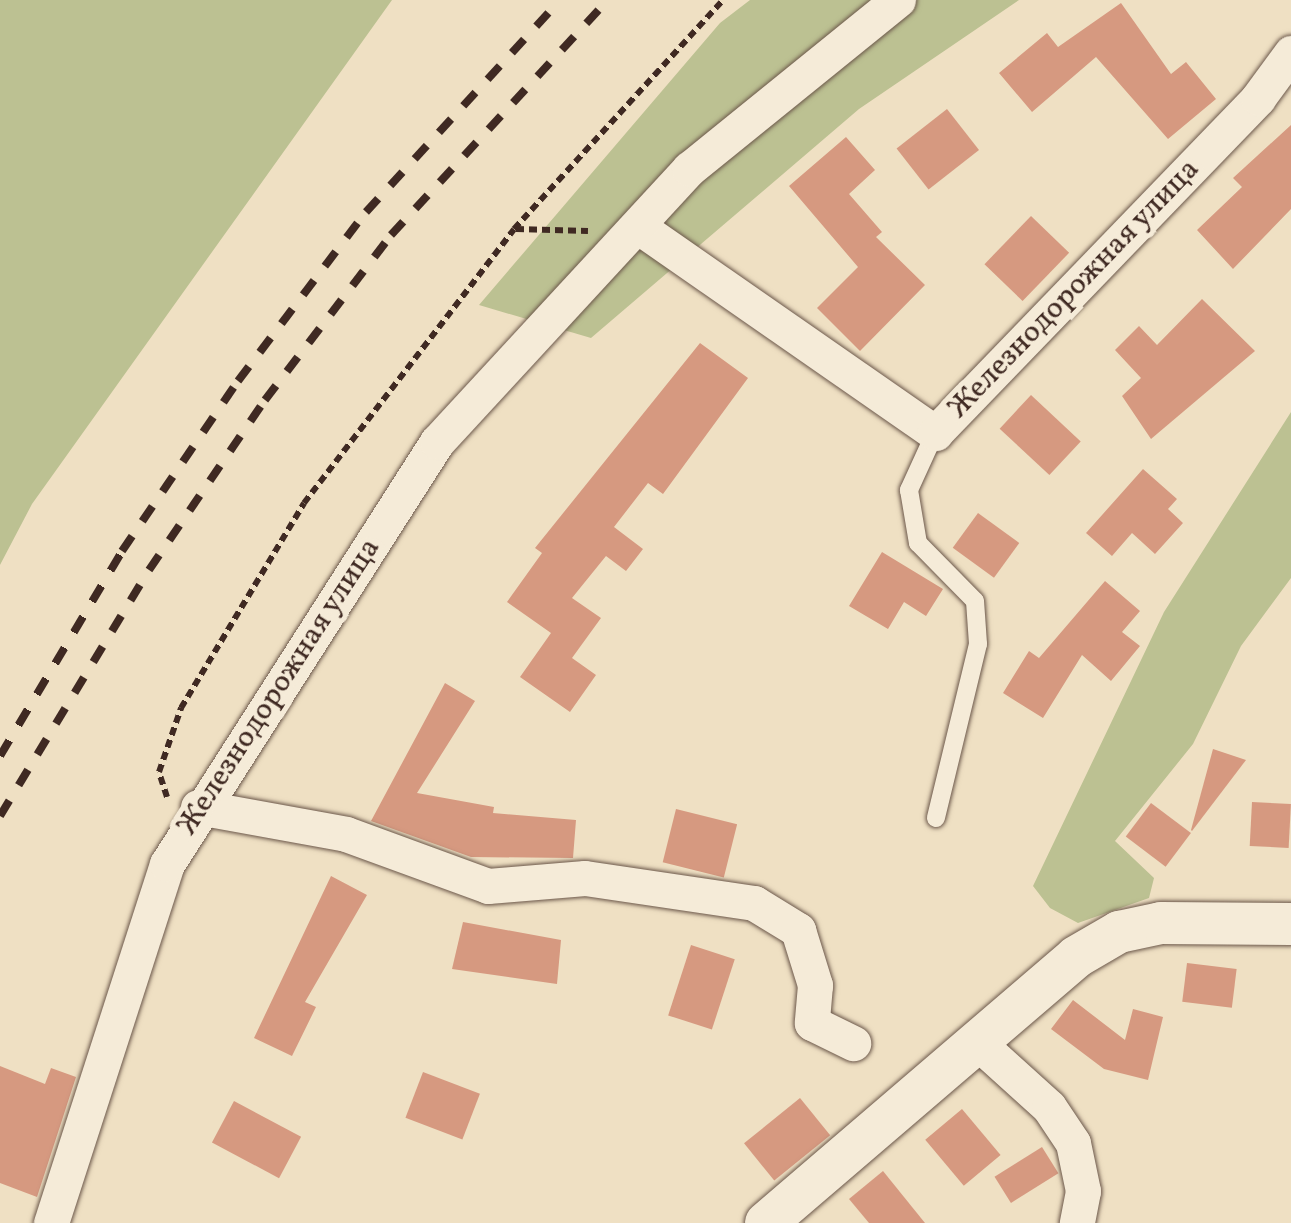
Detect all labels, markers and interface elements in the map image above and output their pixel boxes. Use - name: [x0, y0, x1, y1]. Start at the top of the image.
- street label: Железнодорожная улица: [940, 151, 1208, 427]
- street label: Железнодорожная улица: [169, 531, 389, 843]

